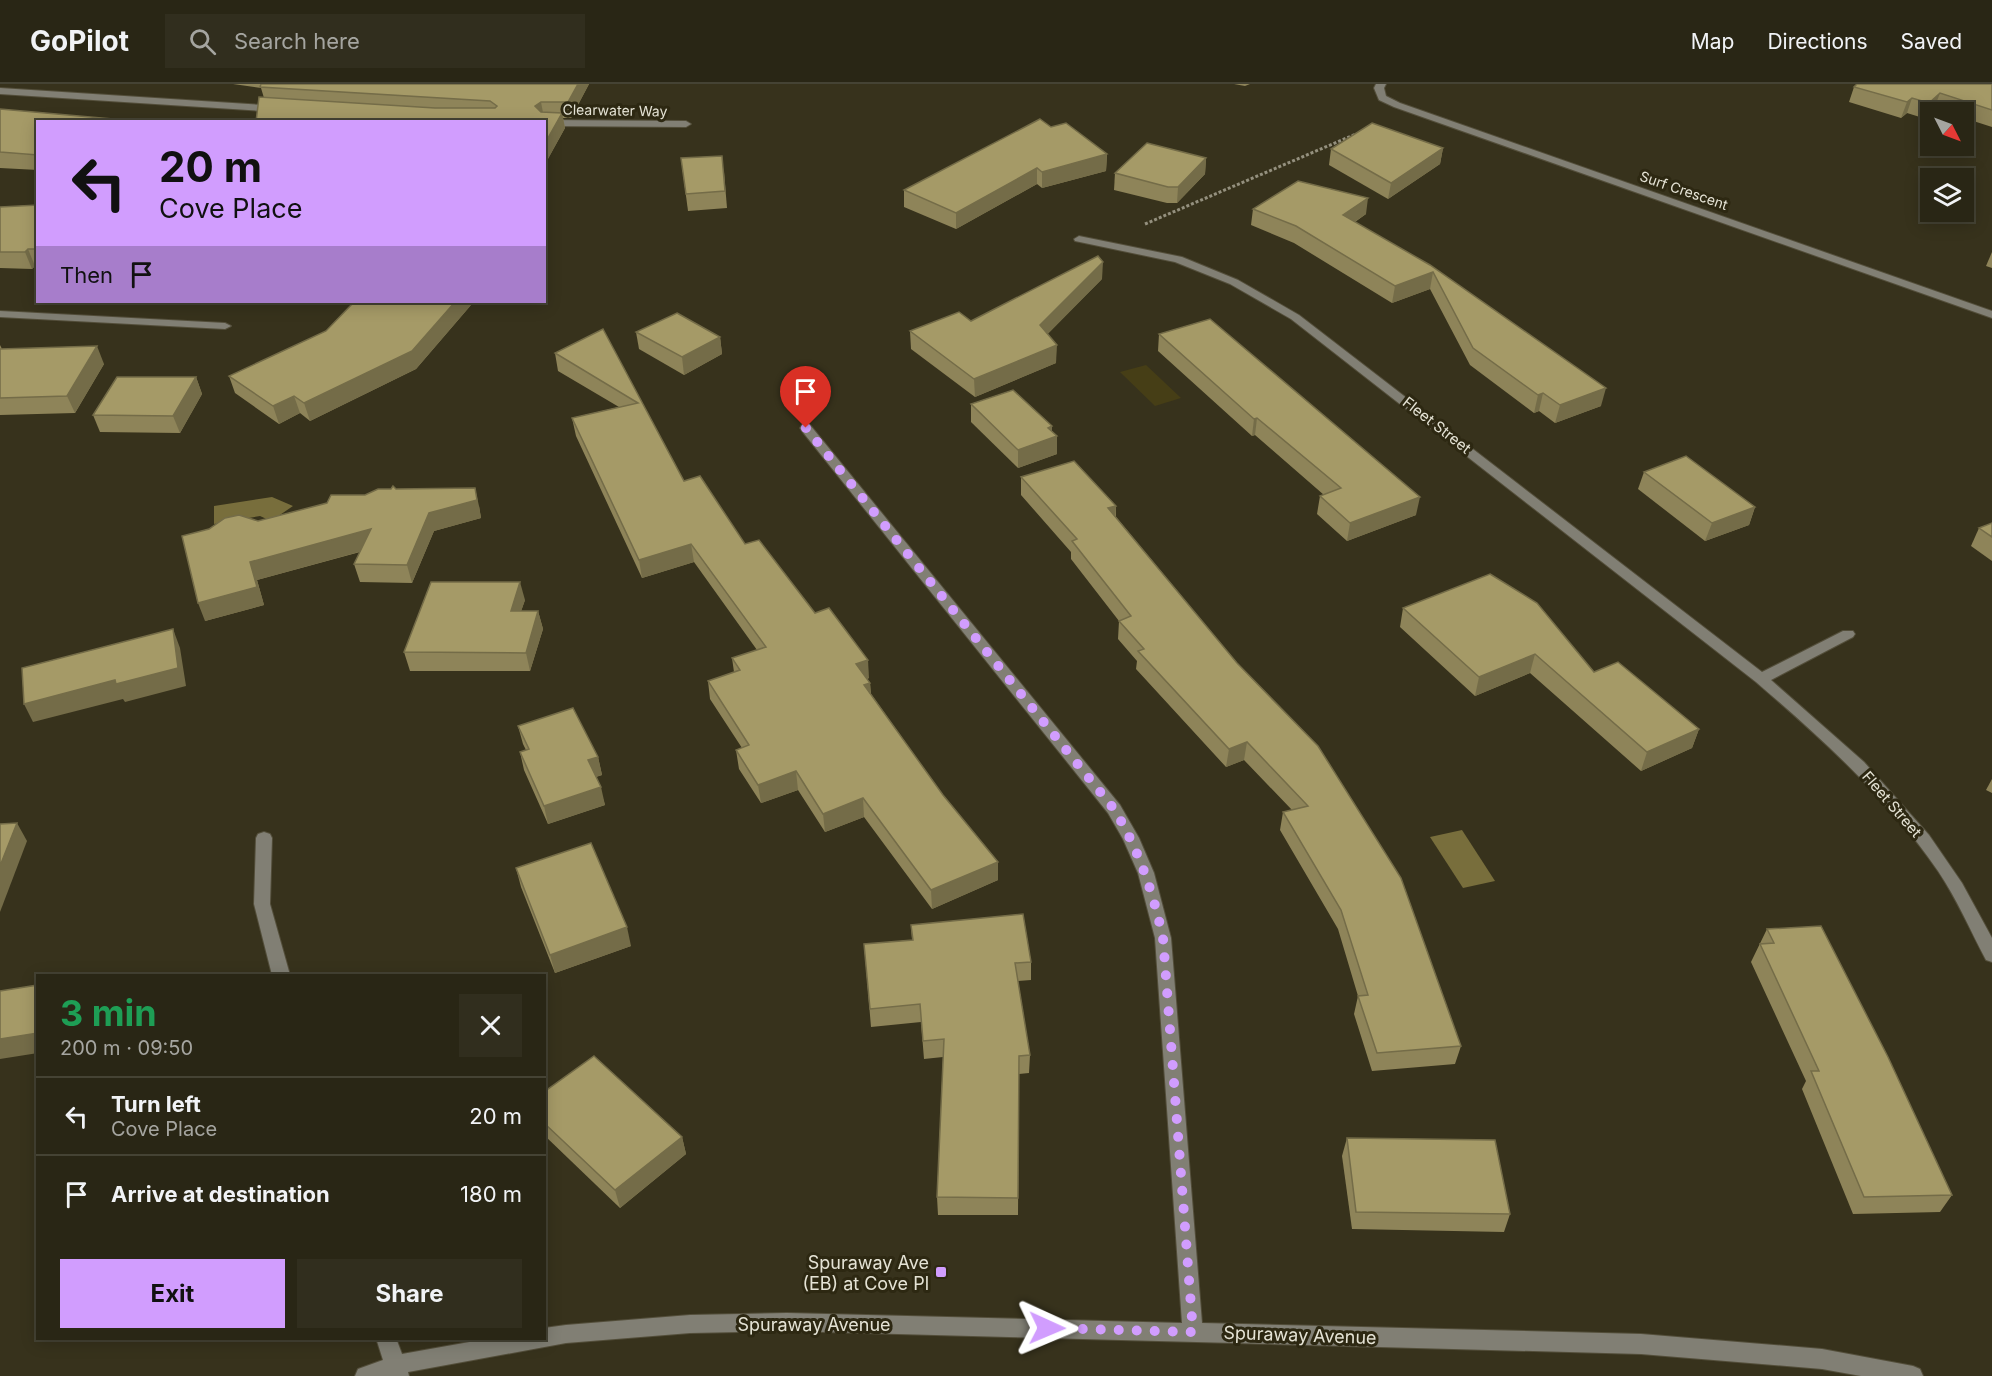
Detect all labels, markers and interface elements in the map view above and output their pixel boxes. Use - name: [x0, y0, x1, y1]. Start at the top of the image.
- search box: [165, 14, 585, 68]
- text: GoPilot: [30, 24, 129, 58]
- icon: search: [186, 25, 219, 58]
- text: Search here: [234, 28, 360, 54]
- text: Map: [1691, 29, 1734, 54]
- text: Directions: [1767, 29, 1868, 54]
- text: Saved: [1901, 29, 1962, 54]
- street label: Clearwater Way: [562, 101, 668, 119]
- north arrow: [1920, 102, 1974, 156]
- map controls: [1920, 102, 1974, 222]
- text: 20 m: [159, 141, 262, 192]
- icon: left: [60, 144, 138, 222]
- street label: Surf Crescent: [1638, 167, 1731, 213]
- button: layers: [1920, 168, 1974, 222]
- text: Cove Place: [159, 192, 302, 225]
- icon: arrive: [125, 258, 158, 291]
- text: Then: [60, 262, 113, 288]
- pin: [780, 366, 831, 428]
- icon: arrive: [789, 375, 822, 408]
- street label: Fleet Street: [1399, 392, 1475, 458]
- street label: Fleet Street: [1858, 767, 1926, 841]
- text: 3 min: [60, 991, 157, 1035]
- button: close: [459, 994, 522, 1057]
- text: 200 m · 09:50: [60, 1036, 193, 1060]
- text: Turn left: [111, 1091, 201, 1117]
- icon: left: [60, 1100, 93, 1133]
- text: 20 m: [469, 1103, 522, 1129]
- text: Cove Place: [111, 1117, 217, 1141]
- icon: arrive: [60, 1178, 93, 1211]
- text: Arrive at destination: [111, 1181, 330, 1207]
- text: 180 m: [460, 1181, 522, 1207]
- place label: Spuraway Ave (EB) at Cove Pl: [802, 1252, 929, 1294]
- button: Exit: [60, 1259, 285, 1328]
- button: Share: [297, 1259, 522, 1328]
- marker: Spuraway Ave (EB) at Cove Pl: [934, 1265, 948, 1279]
- position arrow: [1015, 1296, 1079, 1360]
- street label: Spuraway Avenue: [737, 1314, 891, 1335]
- street label: Spuraway Avenue: [1223, 1322, 1377, 1348]

